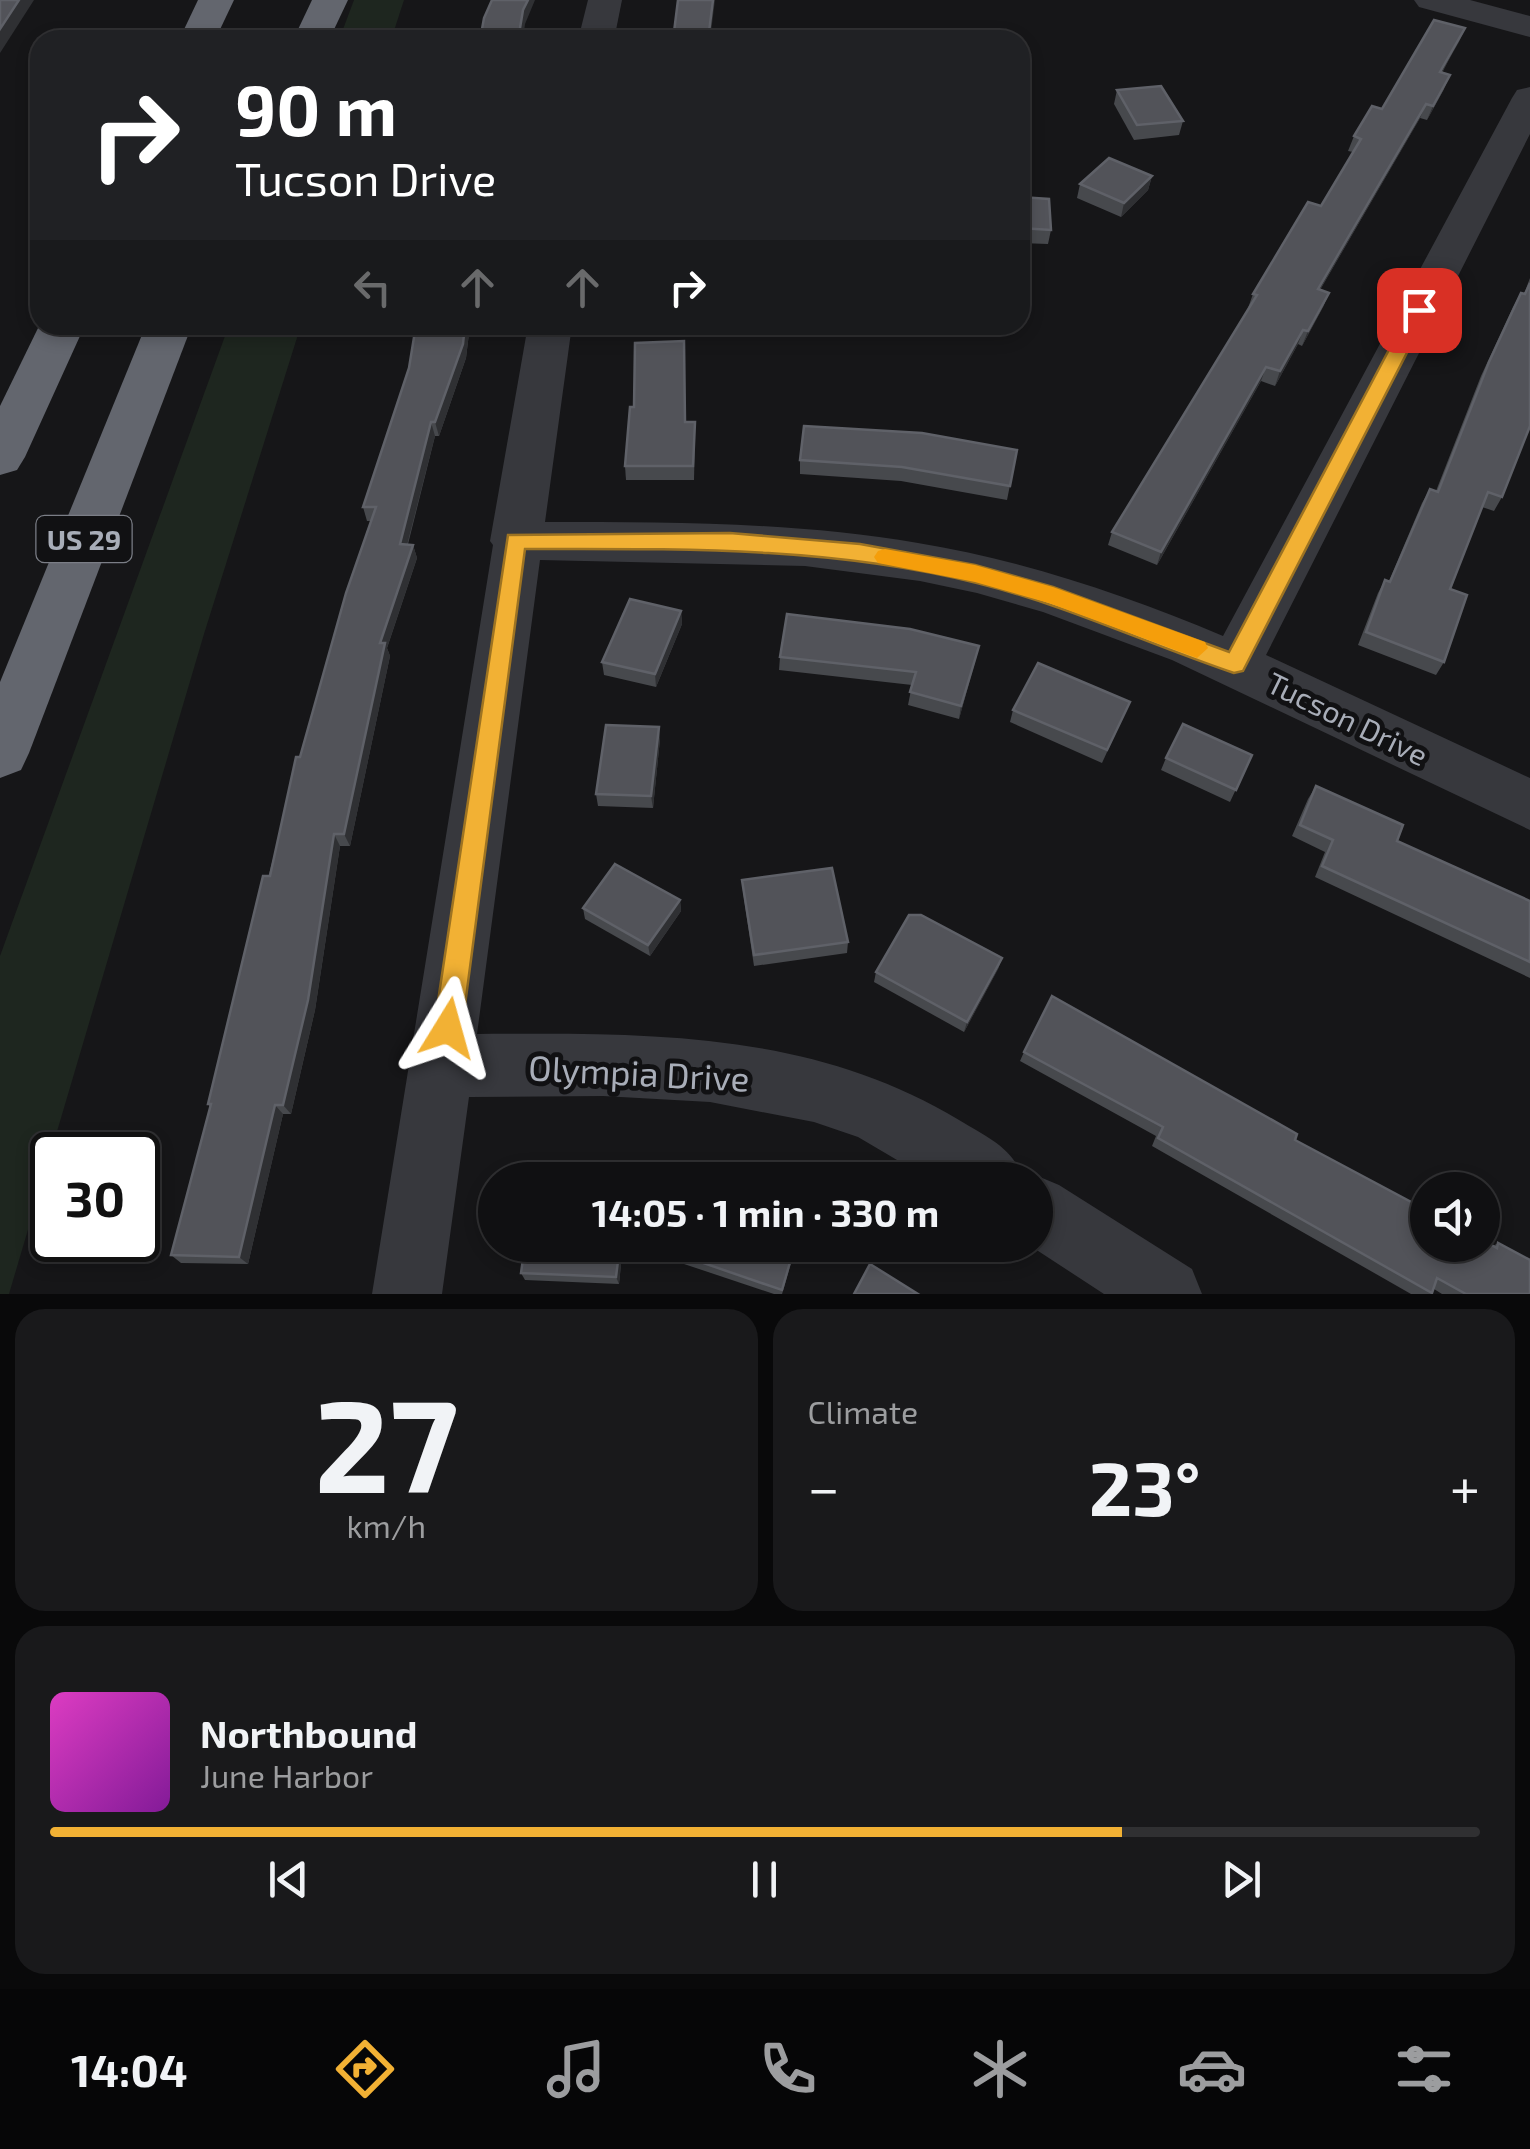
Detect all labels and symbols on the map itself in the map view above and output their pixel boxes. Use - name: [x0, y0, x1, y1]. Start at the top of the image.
- pin: [1377, 268, 1462, 353]
- road number: US 29: [36, 516, 132, 562]
- street label: Tucson Drive: [1262, 664, 1434, 772]
- position arrow: [396, 976, 500, 1080]
- street label: Olympia Drive: [527, 1045, 751, 1099]
- speed limit sign: 30: [30, 1132, 160, 1262]

